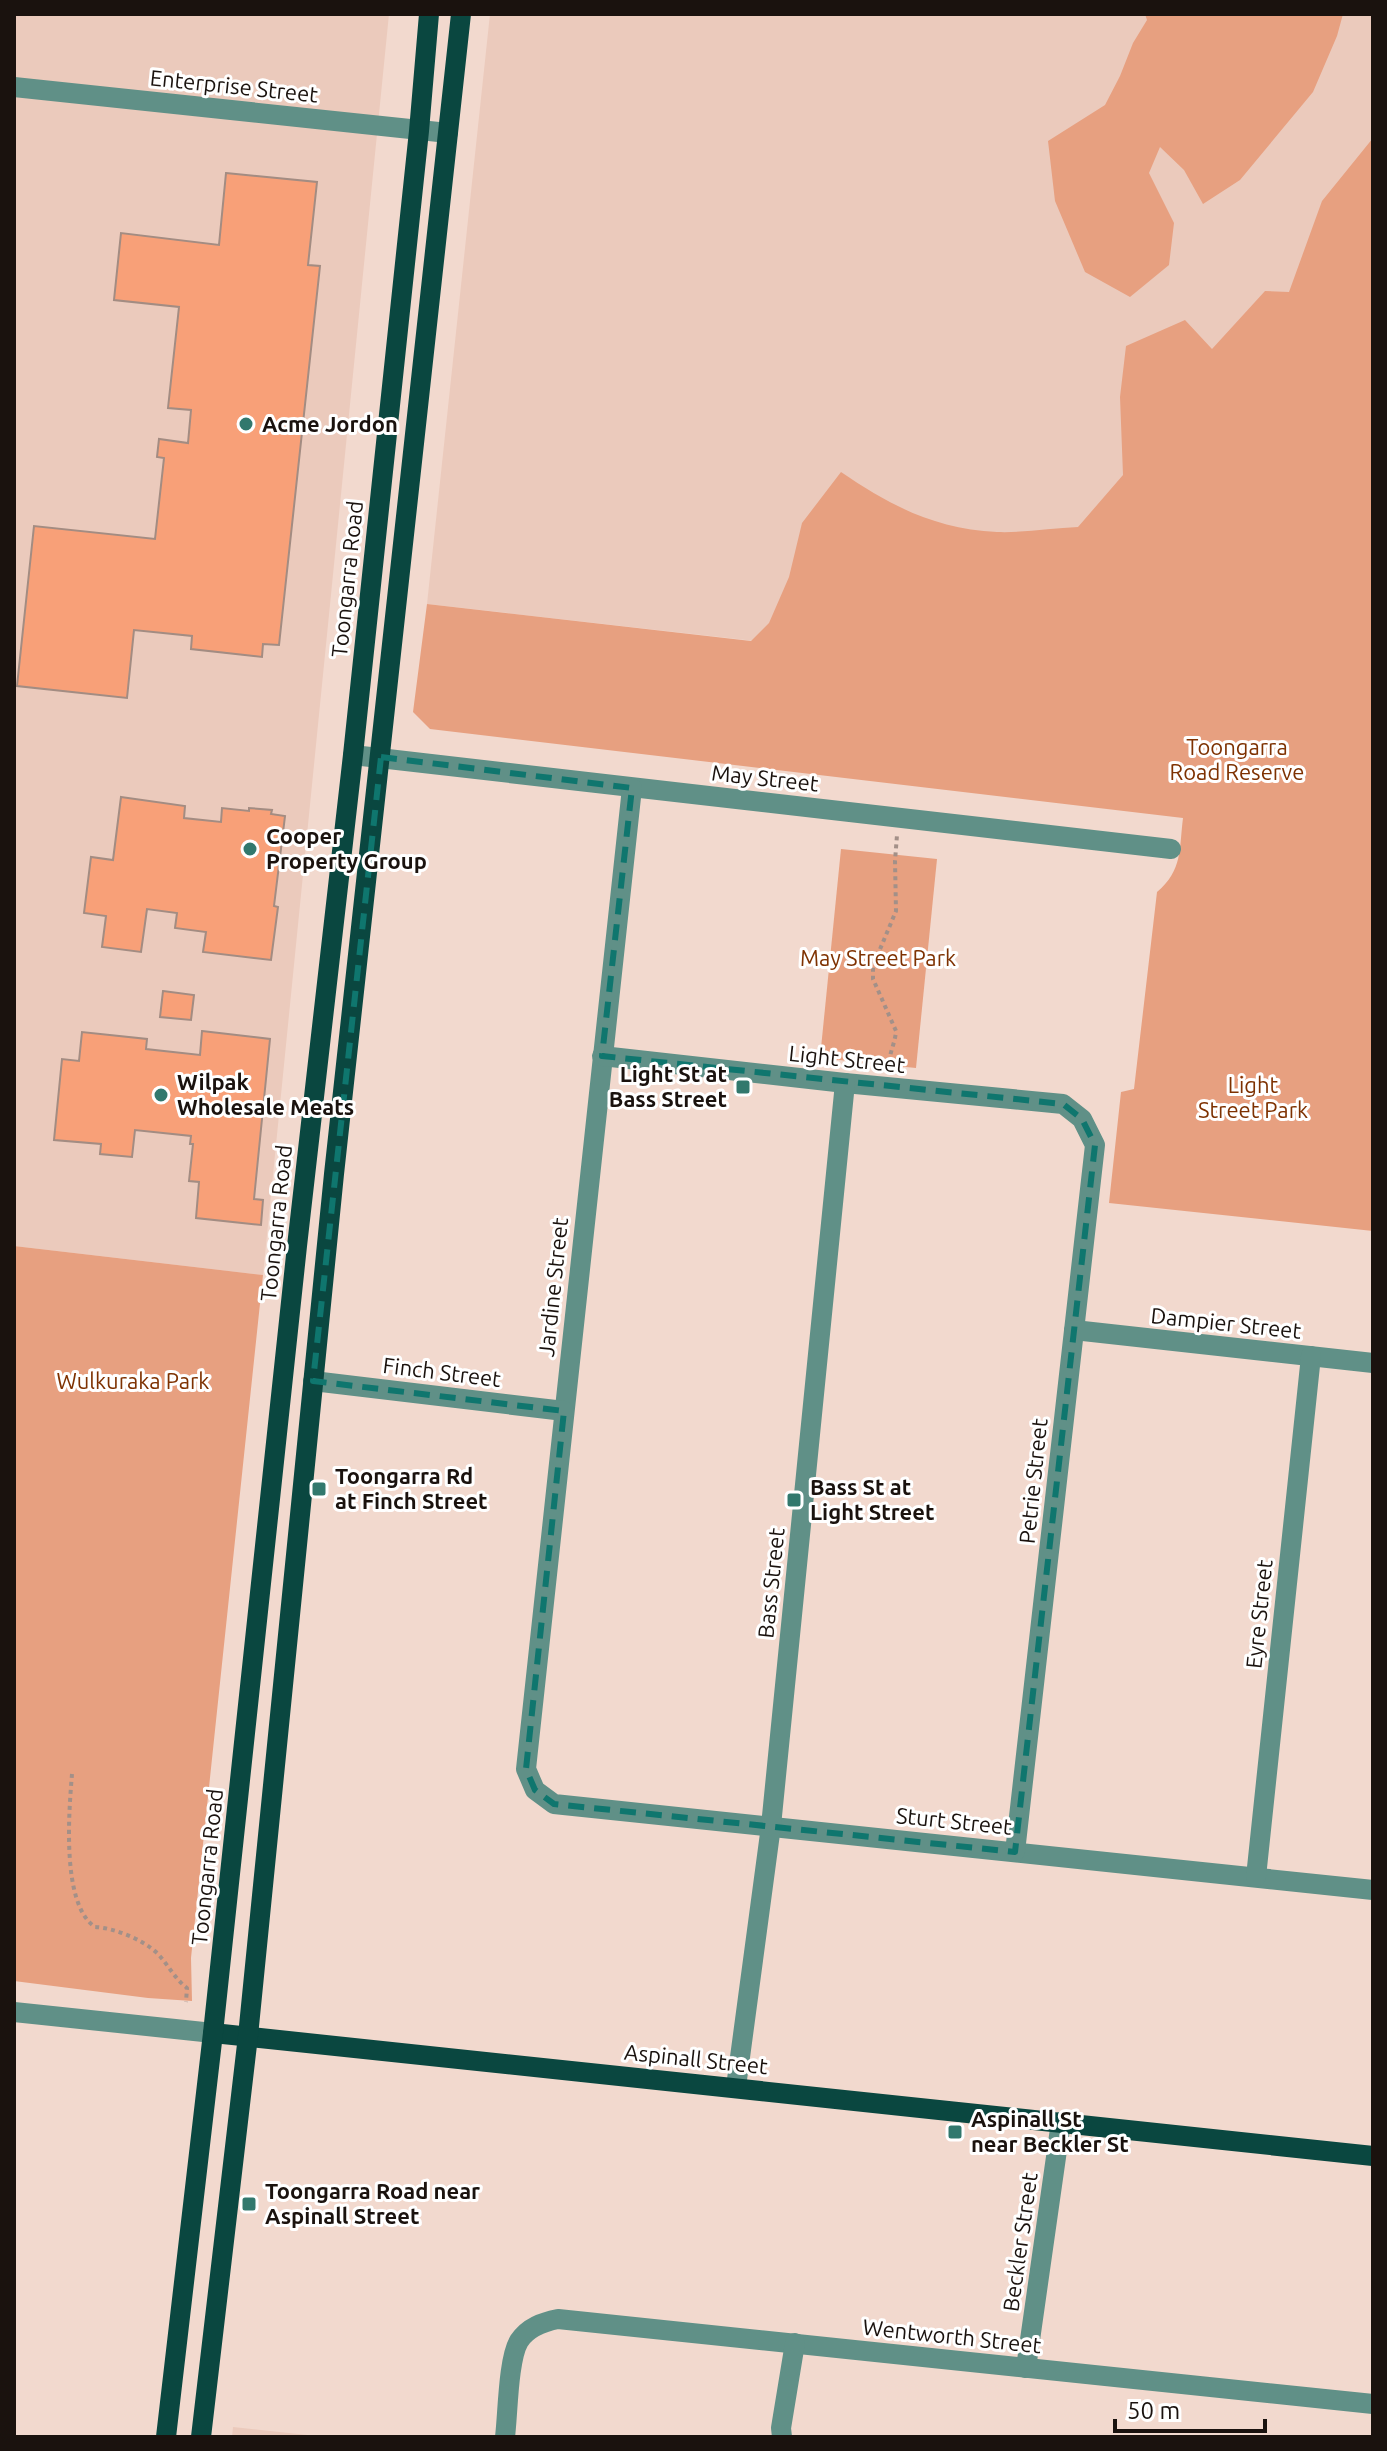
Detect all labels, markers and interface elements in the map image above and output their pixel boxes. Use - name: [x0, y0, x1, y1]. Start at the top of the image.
- street label: Enterprise Street: [149, 64, 320, 107]
- place label: Acme Jordon: [262, 411, 398, 436]
- marker: Acme Jordon: [237, 415, 255, 433]
- street label: Toongarra Road: [326, 499, 367, 658]
- park label: Toongarra Road Reserve: [1170, 734, 1304, 784]
- street label: May Street: [710, 759, 820, 796]
- place label: Cooper Property Group: [266, 823, 427, 873]
- marker: Cooper Property Group: [241, 840, 259, 858]
- park label: May Street Park: [800, 945, 956, 970]
- street label: Light Street: [788, 1040, 907, 1077]
- place label: Light St at Bass Street: [609, 1061, 727, 1111]
- place label: Wilpak Wholesale Meats: [177, 1069, 354, 1119]
- park label: Light Street Park: [1198, 1072, 1308, 1122]
- marker: Light St at Bass Street: [734, 1078, 752, 1096]
- marker: Wilpak Wholesale Meats: [152, 1086, 170, 1104]
- street label: Toongarra Road: [255, 1143, 296, 1302]
- street label: Jardine Street: [533, 1216, 572, 1358]
- street label: Dampier Street: [1150, 1302, 1303, 1343]
- street label: Finch Street: [382, 1352, 503, 1391]
- park label: Wulkuraka Park: [57, 1368, 209, 1393]
- street label: Petrie Street: [1013, 1417, 1052, 1545]
- place label: Toongarra Rd at Finch Street: [335, 1463, 488, 1513]
- place label: Bass St at Light Street: [810, 1474, 934, 1524]
- marker: Toongarra Rd at Finch Street: [310, 1480, 328, 1498]
- marker: Bass St at Light Street: [785, 1491, 803, 1509]
- street label: Bass Street: [752, 1526, 789, 1639]
- street label: Eyre Street: [1240, 1558, 1277, 1670]
- street label: Toongarra Road: [186, 1787, 227, 1946]
- street label: Sturt Street: [895, 1802, 1013, 1839]
- street label: Aspinall Street: [623, 2039, 769, 2079]
- place label: Aspinall St near Beckler St: [971, 2106, 1129, 2156]
- marker: Aspinall St near Beckler St: [946, 2123, 964, 2141]
- street label: Beckler Street: [997, 2170, 1042, 2313]
- place label: Toongarra Road near Aspinall Street: [265, 2178, 480, 2228]
- marker: Toongarra Road near Aspinall Street: [240, 2195, 258, 2213]
- street label: Wentworth Street: [862, 2314, 1043, 2357]
- scale bar: [1115, 2383, 1265, 2433]
- text: 50 m: [1127, 2397, 1180, 2424]

